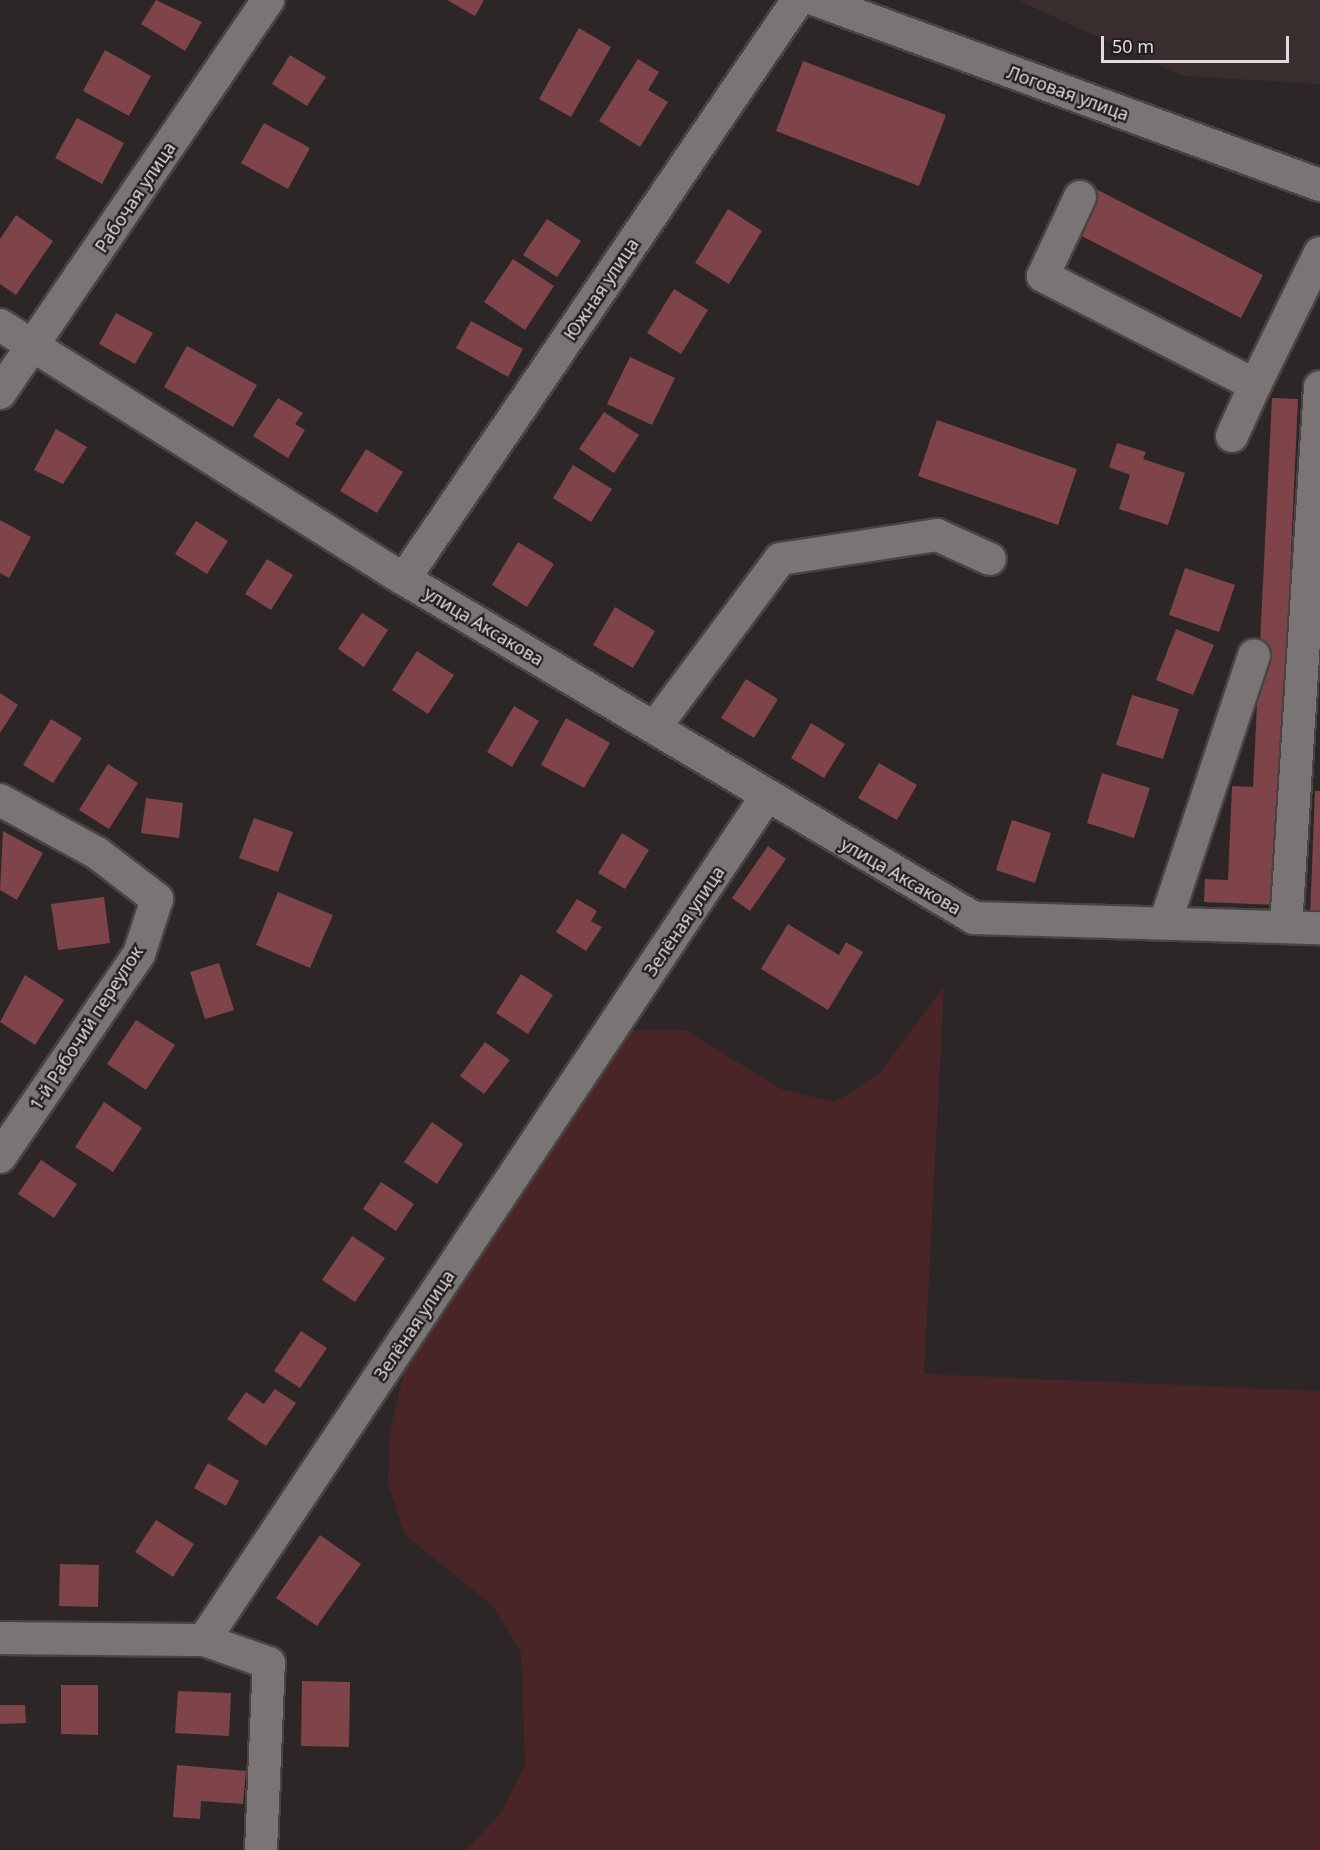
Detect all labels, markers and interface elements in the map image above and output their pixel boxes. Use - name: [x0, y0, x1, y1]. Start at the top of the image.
- scale bar: [1104, 24, 1292, 62]
- text: 50 m: [1112, 34, 1154, 58]
- street label: Логовая улица: [1004, 61, 1132, 125]
- street label: Рабочая улица: [90, 138, 180, 256]
- street label: Южная улица: [559, 234, 643, 344]
- street label: улица Аксакова: [420, 582, 548, 670]
- street label: улица Аксакова: [837, 833, 965, 919]
- street label: Зелёная улица: [639, 862, 729, 980]
- street label: 1-й Рабочий переулок: [25, 942, 147, 1114]
- street label: Зелёная улица: [369, 1266, 459, 1384]

